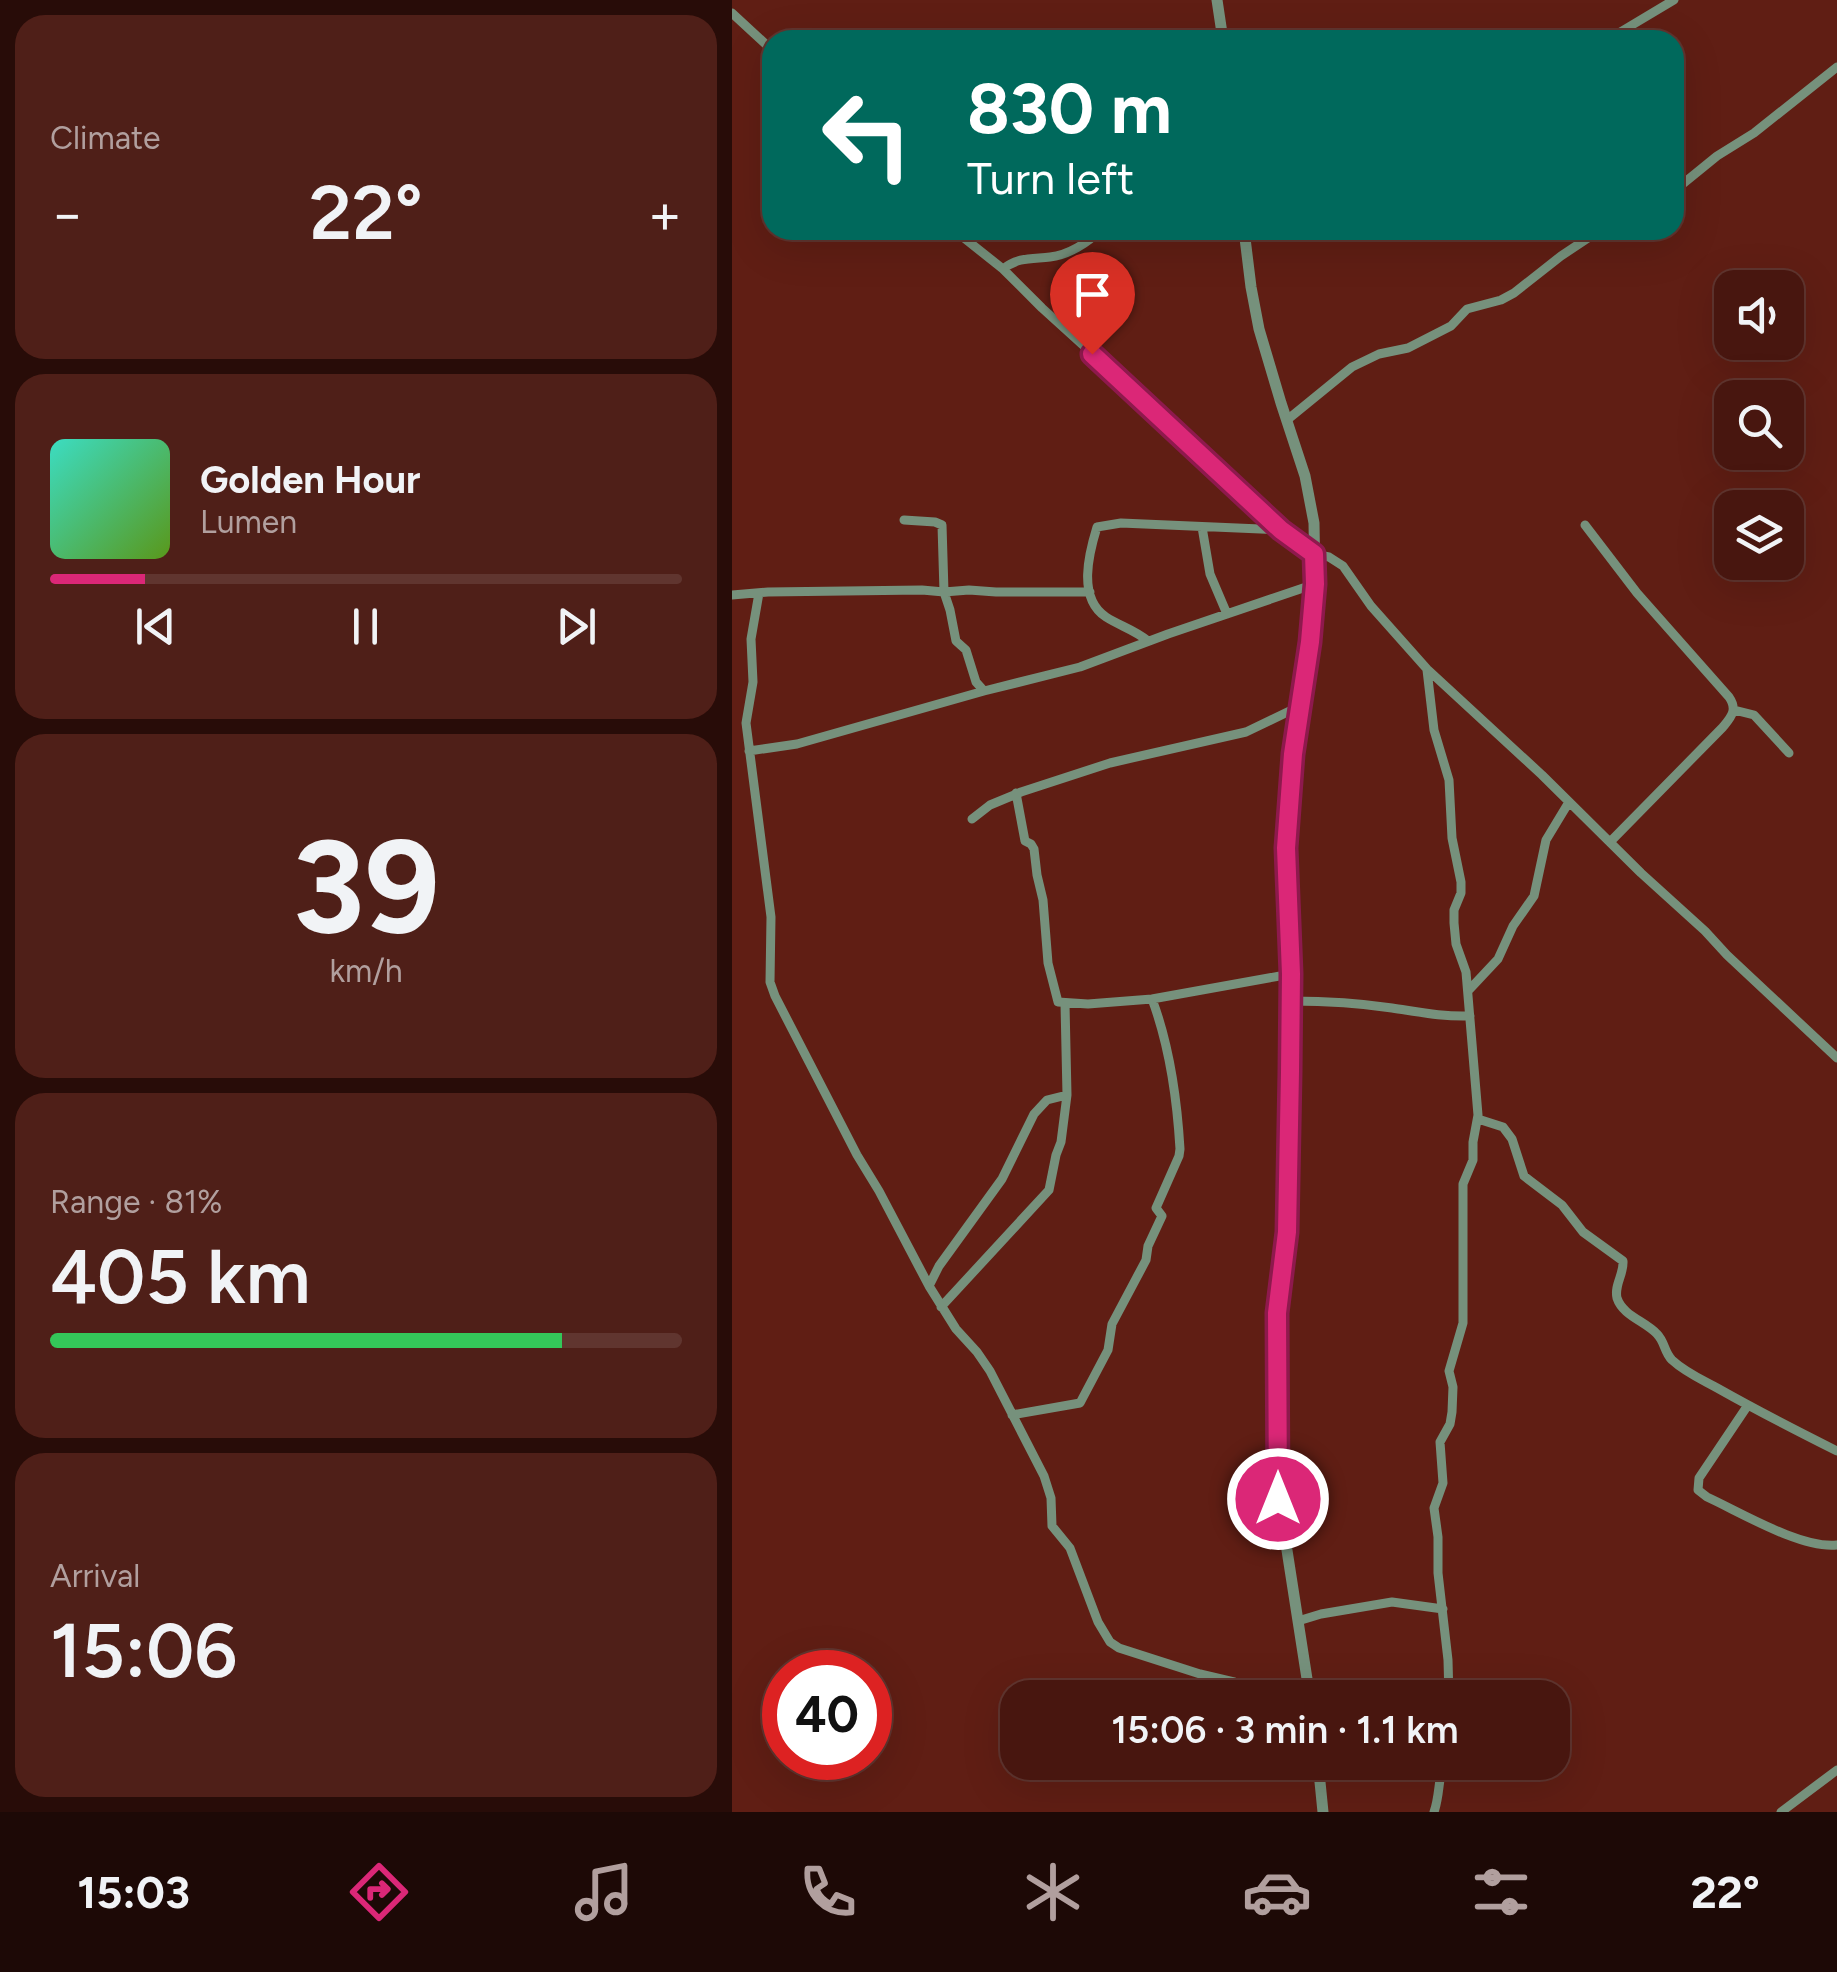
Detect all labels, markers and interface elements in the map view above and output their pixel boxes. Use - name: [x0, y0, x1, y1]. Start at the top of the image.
- text: 830 m: [967, 66, 1172, 151]
- icon: left: [802, 70, 932, 200]
- text: Climate: [50, 119, 161, 157]
- text: Turn left: [967, 151, 1134, 205]
- text: 22°: [309, 168, 423, 258]
- text: −: [50, 181, 84, 247]
- text: +: [648, 181, 682, 247]
- pin: [1050, 252, 1135, 355]
- icon: arrive: [1065, 267, 1120, 322]
- map controls: [1714, 270, 1804, 580]
- button: sound: [1714, 270, 1804, 360]
- button: search: [1714, 380, 1804, 470]
- text: Golden Hour: [200, 457, 421, 503]
- button: layers: [1714, 490, 1804, 580]
- text: Lumen: [200, 503, 297, 541]
- icon: previous: [128, 599, 183, 654]
- icon: pause: [338, 599, 393, 654]
- icon: next: [549, 599, 604, 654]
- text: 39: [292, 809, 440, 965]
- text: km/h: [329, 952, 403, 990]
- text: Range · 81%: [50, 1183, 222, 1221]
- text: 405 km: [50, 1232, 310, 1322]
- position arrow: [1226, 1447, 1330, 1551]
- text: Arrival: [50, 1557, 140, 1595]
- text: 15:06: [50, 1606, 237, 1696]
- speed limit sign: 40: [762, 1650, 892, 1780]
- text: 15:06 · 3 min · 1.1 km: [1111, 1707, 1459, 1753]
- icon: directions: [344, 1857, 414, 1927]
- icon: music: [569, 1857, 639, 1927]
- icon: phone: [793, 1857, 863, 1927]
- icon: climate: [1018, 1857, 1088, 1927]
- icon: car: [1242, 1857, 1312, 1927]
- icon: filters: [1466, 1857, 1536, 1927]
- text: 15:03: [77, 1865, 190, 1919]
- text: 22°: [1691, 1865, 1760, 1919]

